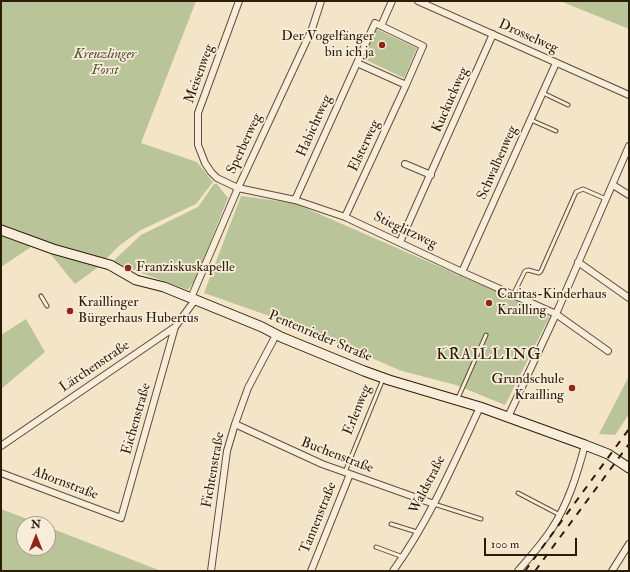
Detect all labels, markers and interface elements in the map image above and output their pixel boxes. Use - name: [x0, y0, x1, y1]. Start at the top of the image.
- street label: Drosselweg: [496, 16, 560, 58]
- place label: Der Vogelfänger bin ich ja: [281, 29, 374, 62]
- marker: Der Vogelfänger bin ich ja: [377, 40, 387, 50]
- street label: Meisenweg: [182, 42, 218, 106]
- park label: Kreuzlinger Forst: [74, 47, 136, 80]
- street label: Kuckuckweg: [429, 65, 473, 135]
- street label: Habichtweg: [294, 92, 336, 160]
- street label: Sperberweg: [224, 111, 266, 177]
- street label: Elsterweg: [346, 117, 384, 175]
- street label: Schwalbenweg: [474, 123, 522, 203]
- street label: Stieglitzweg: [370, 209, 440, 253]
- place label: Franziskuskapelle: [136, 260, 235, 276]
- marker: Franziskuskapelle: [123, 263, 133, 273]
- place label: Caritas-Kinderhaus Krailling: [497, 287, 607, 320]
- place label: Kraillinger Bürgerhaus Hubertus: [78, 295, 199, 328]
- marker: Caritas-Kinderhaus Krailling: [484, 298, 494, 308]
- marker: Kraillinger Bürgerhaus Hubertus: [65, 306, 75, 316]
- street label: Pentenrieder Straße: [266, 308, 374, 366]
- street label: Lärchenstraße: [57, 337, 133, 397]
- district label: KRAILLING: [436, 346, 542, 366]
- place label: Grundschule Krailling: [491, 372, 564, 404]
- street label: Eichenstraße: [119, 381, 155, 457]
- street label: Erlenweg: [340, 382, 376, 438]
- marker: Grundschule Krailling: [567, 383, 577, 393]
- street label: Fichtenstraße: [199, 431, 229, 509]
- street label: Buchenstraße: [298, 435, 376, 477]
- street label: Waldstraße: [406, 453, 450, 517]
- street label: Ahornstraße: [30, 464, 100, 504]
- street label: Tannenstraße: [297, 480, 341, 556]
- north arrow: [16, 516, 56, 556]
- text: N: [31, 518, 41, 531]
- scale bar: [486, 530, 579, 556]
- text: 100 m: [491, 537, 519, 552]

